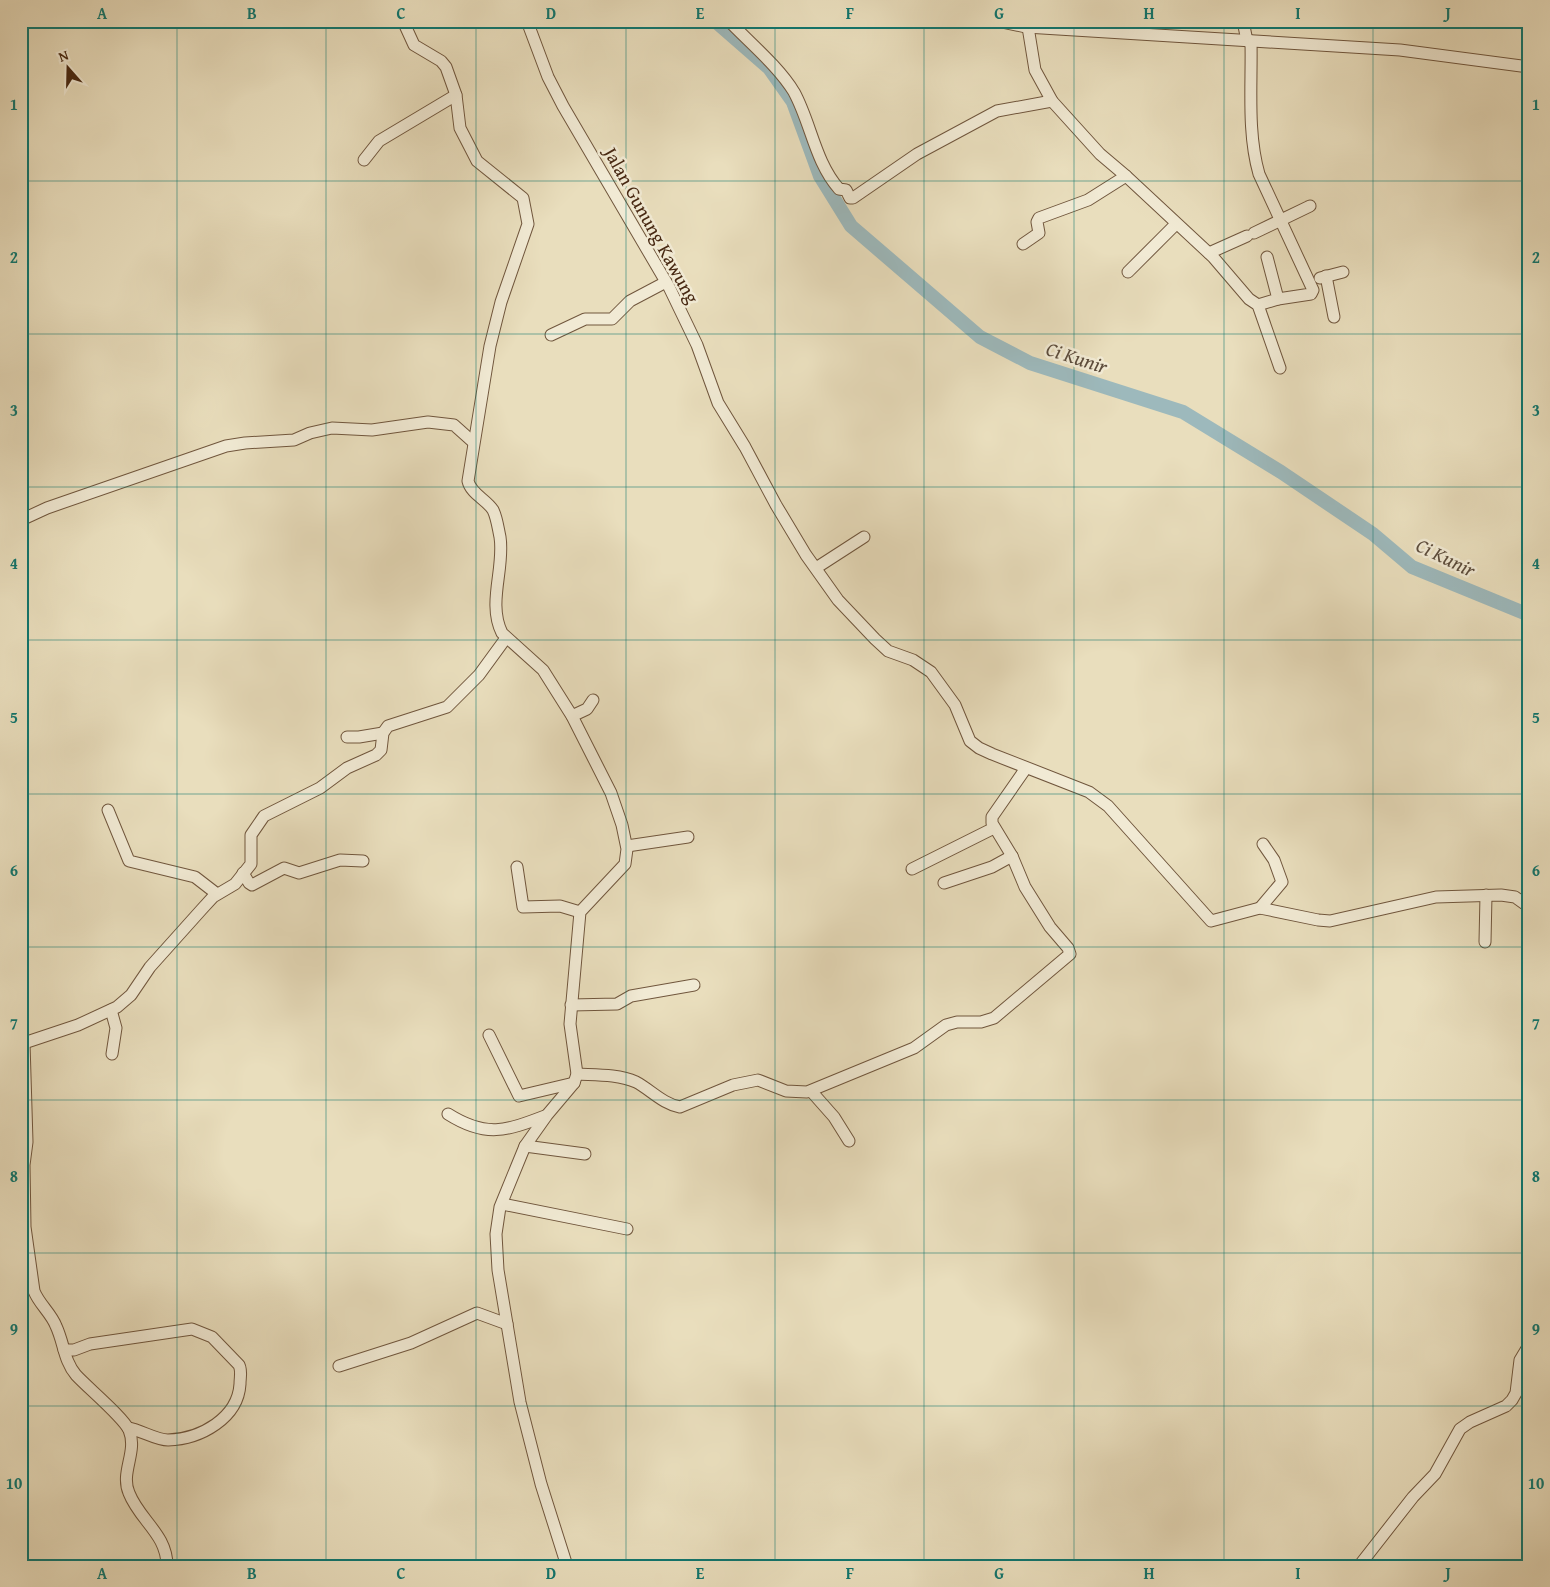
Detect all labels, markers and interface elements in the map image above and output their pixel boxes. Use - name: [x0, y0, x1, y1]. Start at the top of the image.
- text: A: [97, 1, 108, 25]
- text: B: [247, 1, 257, 25]
- text: C: [396, 1, 406, 25]
- text: D: [546, 1, 556, 25]
- text: E: [696, 1, 705, 25]
- text: F: [846, 1, 854, 25]
- text: G: [994, 1, 1004, 25]
- text: H: [1143, 1, 1155, 25]
- text: I: [1295, 1, 1301, 25]
- text: J: [1442, 1, 1451, 25]
- north arrow: [42, 42, 92, 92]
- text: N: [56, 45, 72, 67]
- text: 1: [10, 92, 18, 116]
- text: 1: [1532, 92, 1540, 116]
- street label: Jalan Gunung Kawung: [596, 140, 707, 309]
- text: 2: [10, 245, 18, 269]
- text: 2: [1532, 245, 1540, 269]
- water label: Ci Kunir: [1043, 333, 1112, 381]
- text: 3: [10, 398, 18, 422]
- text: 3: [1532, 398, 1540, 422]
- water label: Ci Kunir: [1411, 530, 1481, 584]
- text: 4: [10, 551, 18, 575]
- text: 4: [1532, 551, 1540, 575]
- text: 5: [10, 705, 18, 729]
- text: 5: [1532, 705, 1540, 729]
- text: 6: [10, 858, 18, 882]
- text: 6: [1532, 858, 1540, 882]
- text: 7: [10, 1011, 18, 1035]
- text: 7: [1532, 1011, 1540, 1035]
- text: 8: [10, 1164, 18, 1188]
- text: 8: [1532, 1164, 1540, 1188]
- text: 9: [10, 1317, 18, 1341]
- text: 9: [1532, 1317, 1540, 1341]
- text: 10: [6, 1471, 22, 1495]
- text: 10: [1528, 1471, 1544, 1495]
- text: A: [97, 1561, 108, 1585]
- text: B: [247, 1561, 257, 1585]
- text: C: [396, 1561, 406, 1585]
- text: D: [546, 1561, 556, 1585]
- text: E: [696, 1561, 705, 1585]
- text: F: [846, 1561, 854, 1585]
- text: G: [994, 1561, 1004, 1585]
- text: H: [1143, 1561, 1155, 1585]
- text: I: [1295, 1561, 1301, 1585]
- text: J: [1442, 1561, 1451, 1585]

